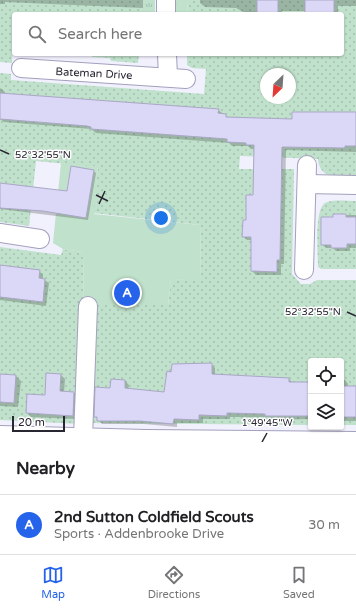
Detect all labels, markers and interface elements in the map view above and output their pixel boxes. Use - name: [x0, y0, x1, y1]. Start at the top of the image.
- search box: [12, 12, 344, 56]
- icon: search: [26, 23, 48, 45]
- text: Search here: [58, 25, 142, 43]
- street label: Bateman Drive: [55, 65, 133, 82]
- north arrow: [260, 68, 296, 104]
- text: 52°32'55"N: [15, 149, 71, 161]
- your location: [151, 208, 171, 228]
- pin: A: [114, 278, 140, 308]
- text: 52°32'55"N: [285, 306, 341, 318]
- map controls: [308, 358, 344, 430]
- button: locate: [308, 358, 344, 394]
- button: layers: [308, 394, 344, 430]
- scale bar: [12, 414, 65, 433]
- text: 20 m: [18, 416, 45, 429]
- text: 1°49'45"W: [241, 417, 293, 429]
- text: Nearby: [16, 458, 75, 479]
- text: 2nd Sutton Coldfield Scouts: [54, 508, 254, 526]
- text: A: [24, 517, 34, 533]
- text: 30 m: [308, 517, 340, 533]
- text: Sports · Addenbrooke Drive: [54, 526, 224, 542]
- tab: Map: [41, 564, 65, 601]
- tab: Directions: [148, 564, 200, 601]
- tab: Saved: [283, 564, 315, 601]

